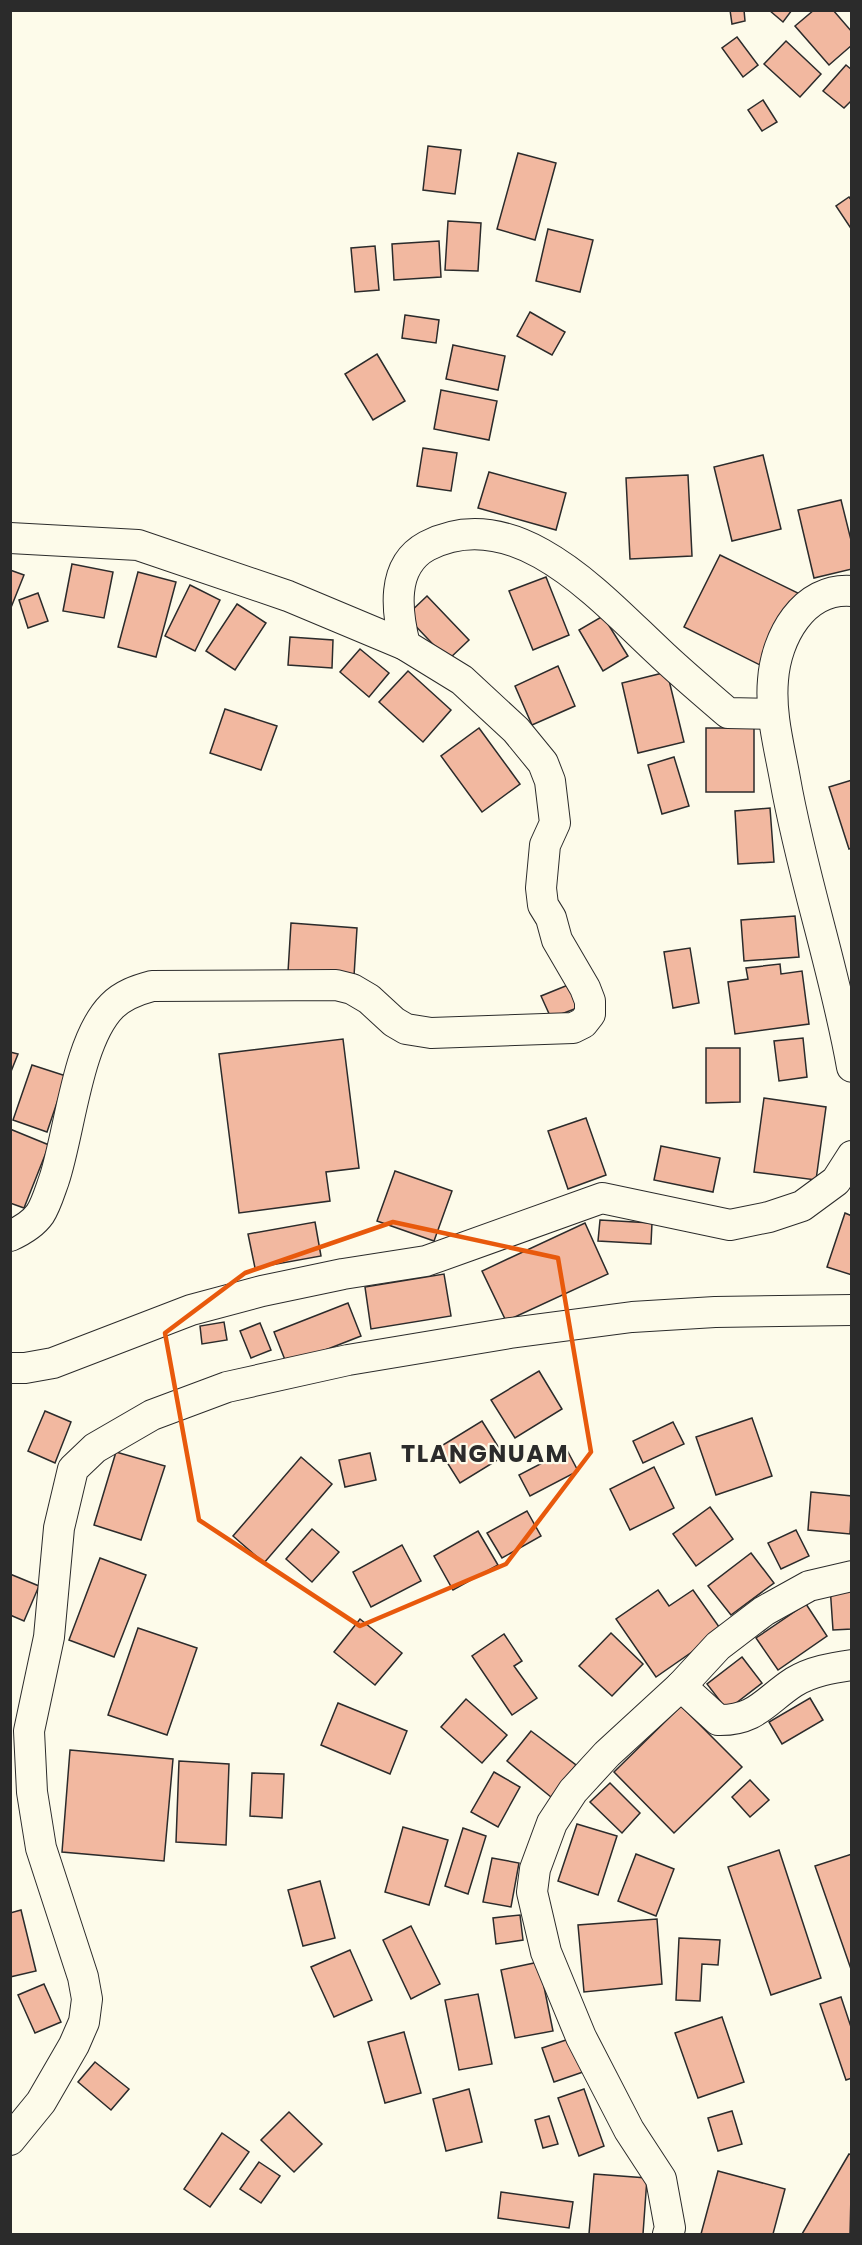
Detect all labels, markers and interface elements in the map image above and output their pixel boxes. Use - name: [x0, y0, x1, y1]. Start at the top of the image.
- district label: TLANGNUAM: [401, 1437, 569, 1470]

